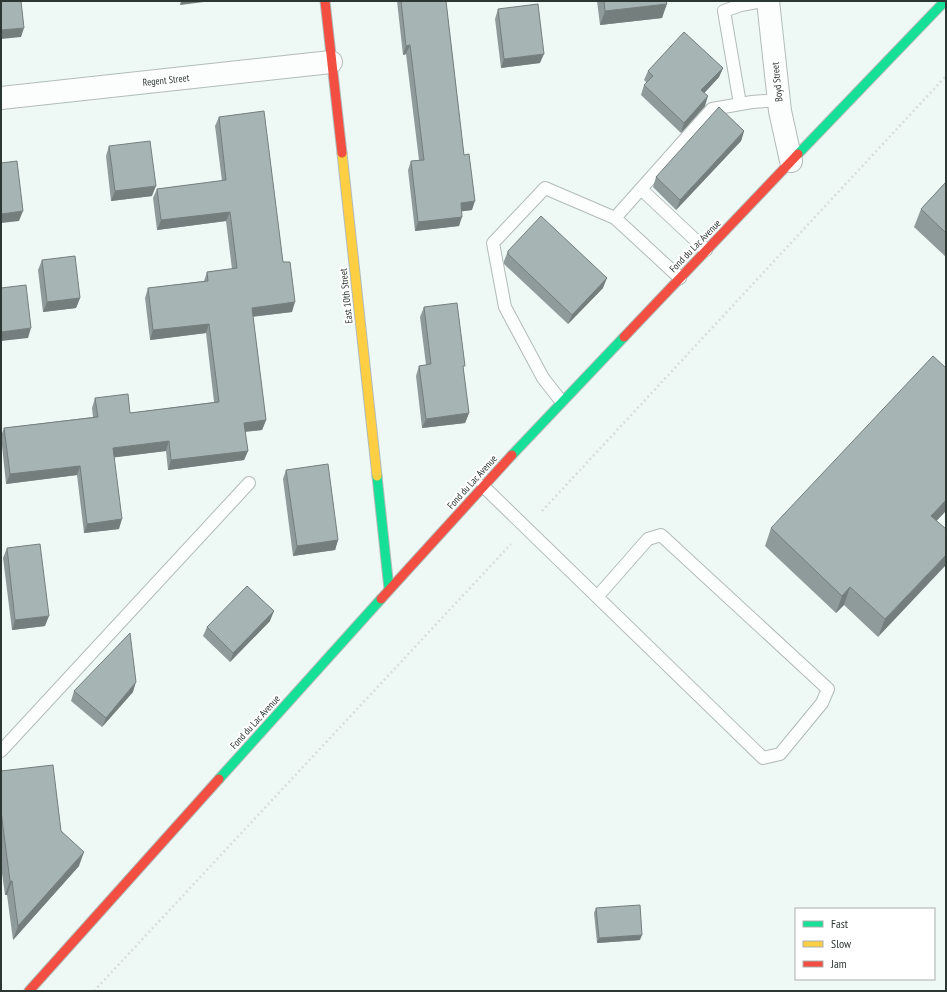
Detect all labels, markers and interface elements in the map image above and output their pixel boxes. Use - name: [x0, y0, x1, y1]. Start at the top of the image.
- street label: Boyd Street: [768, 61, 786, 102]
- street label: Regent Street: [142, 71, 190, 89]
- street label: Fond du Lac Avenue: [666, 217, 724, 275]
- street label: East 10th Street: [337, 267, 355, 324]
- street label: Fond du Lac Avenue: [444, 452, 500, 512]
- street label: Fond du Lac Avenue: [227, 692, 283, 752]
- legend: [795, 908, 935, 980]
- text: Fast: [831, 916, 849, 931]
- text: Slow: [831, 936, 852, 951]
- text: Jam: [830, 956, 847, 971]

